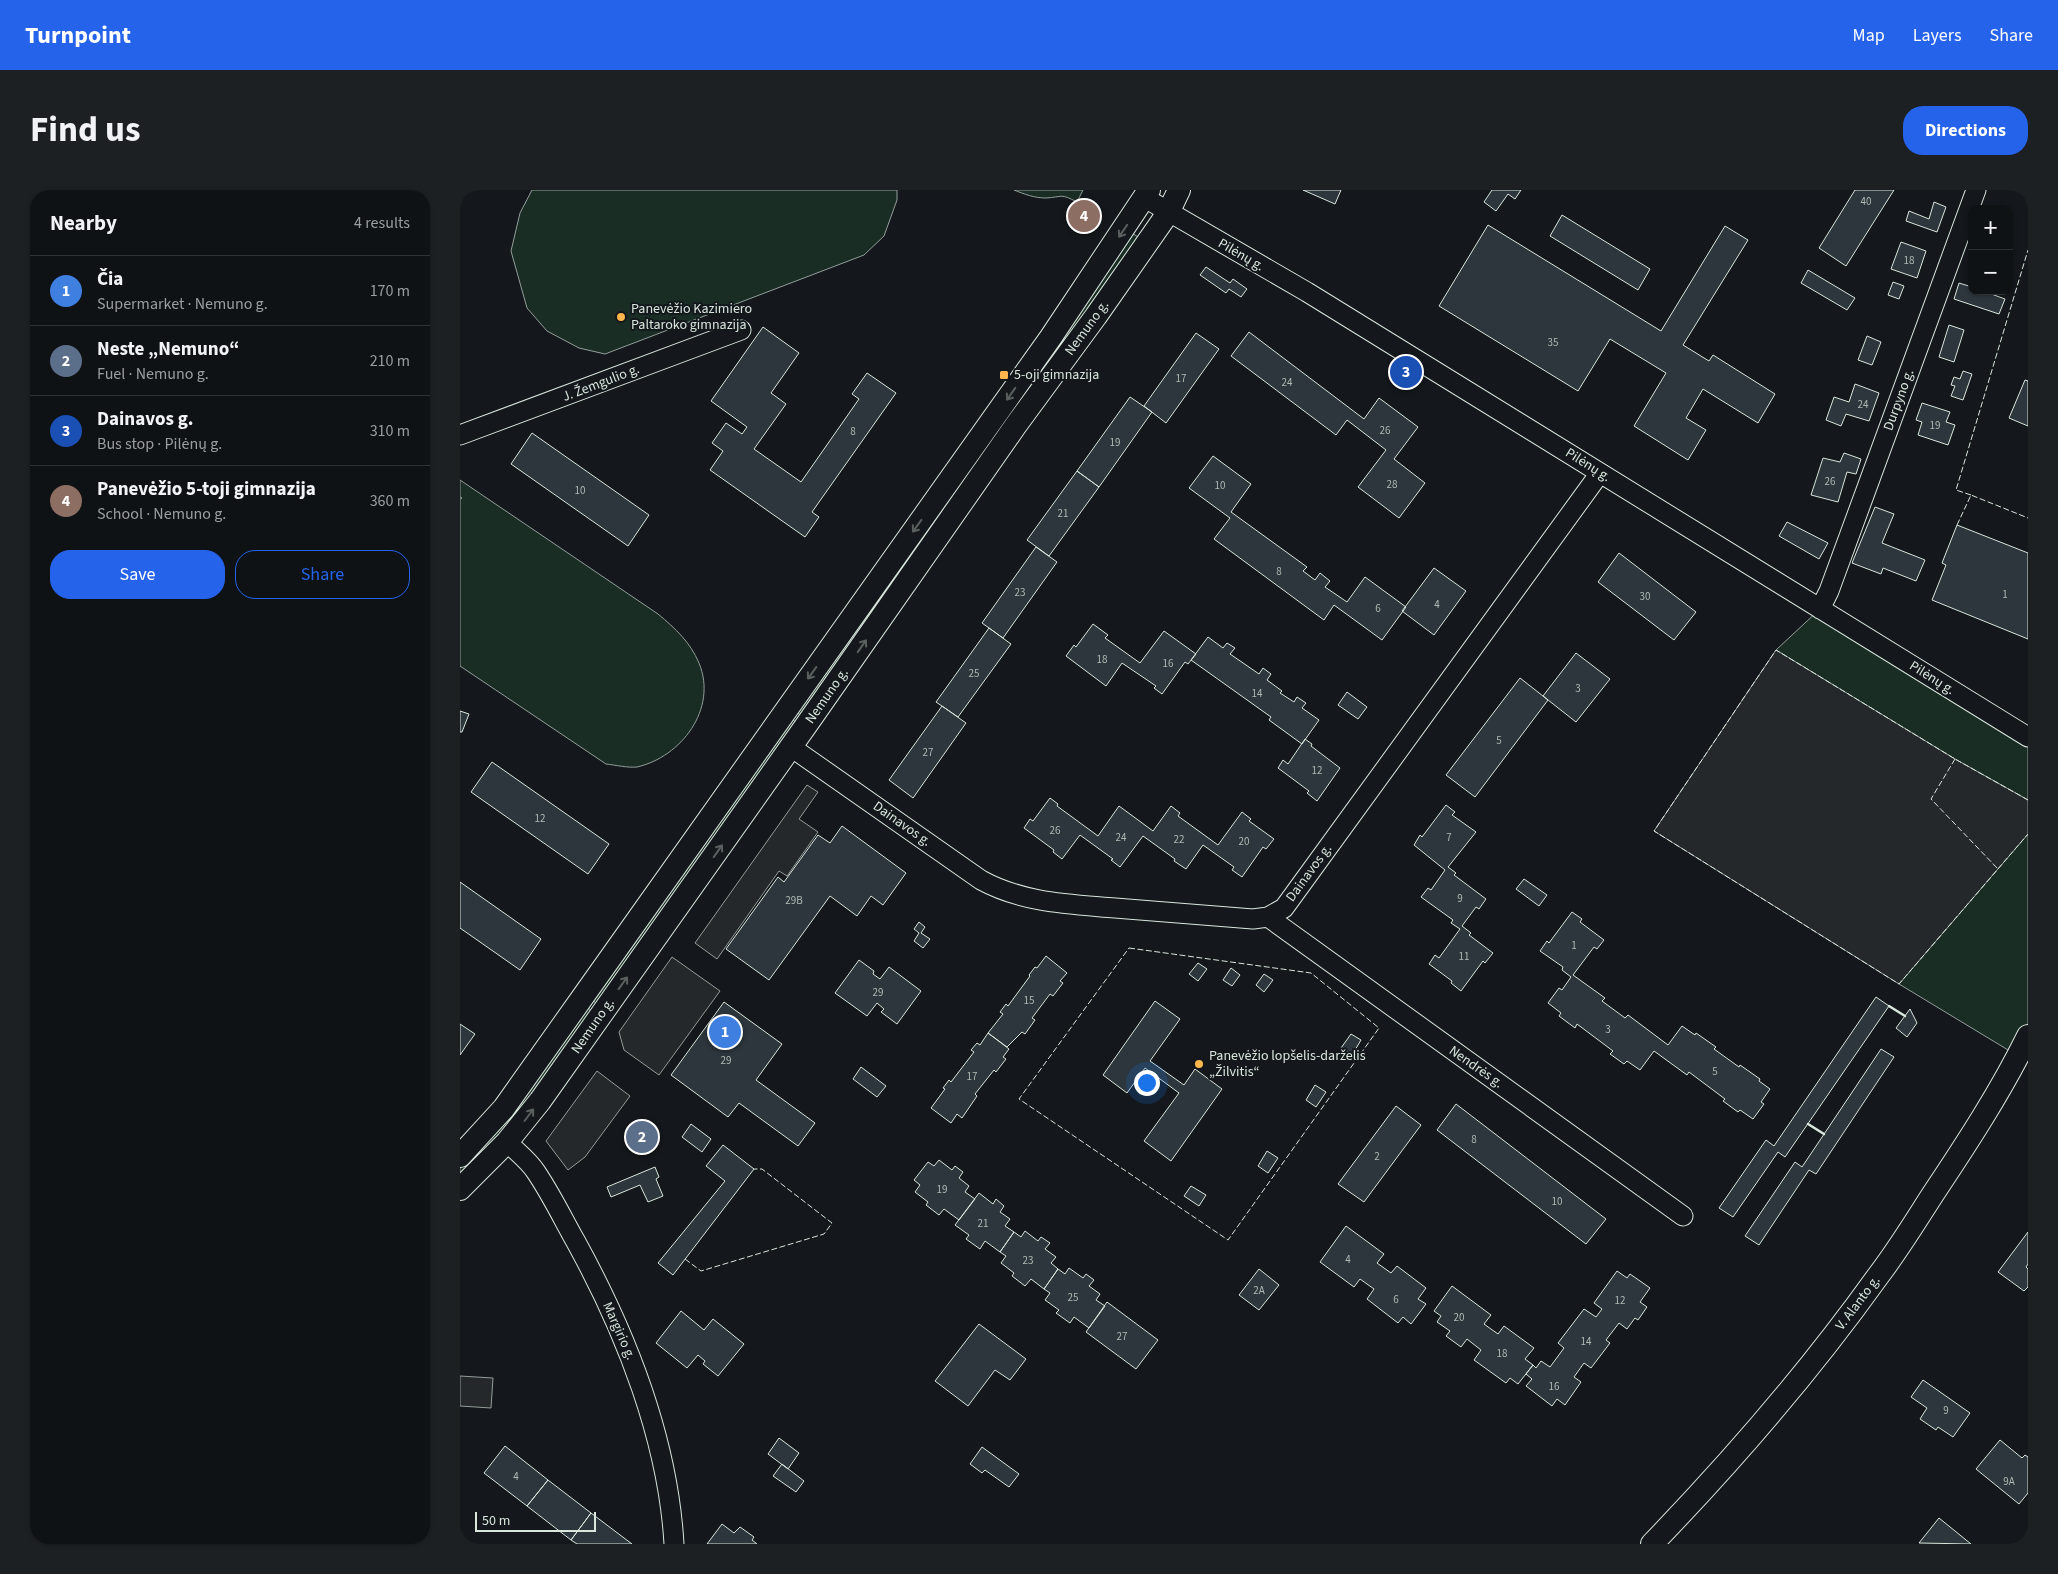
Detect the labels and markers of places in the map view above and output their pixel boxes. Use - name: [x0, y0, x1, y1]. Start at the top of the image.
- pin: 4: [1068, 197, 1100, 235]
- place label: Panevėžio Kazimiero Paltaroko gimnazija: [631, 299, 752, 335]
- marker: Panevėžio Kazimiero Paltaroko gimnazija: [615, 311, 627, 323]
- pin: 3: [1390, 353, 1422, 391]
- place label: 5-oji gimnazija: [1014, 365, 1099, 385]
- marker: 5-oji gimnazija: [998, 369, 1010, 381]
- pin: 1: [709, 1013, 741, 1051]
- place label: Panevėžio lopšelis-darželis „Žilvitis“: [1209, 1046, 1366, 1082]
- marker: Panevėžio lopšelis-darželis „Žilvitis“: [1193, 1058, 1205, 1070]
- pin: 2: [626, 1118, 658, 1156]

